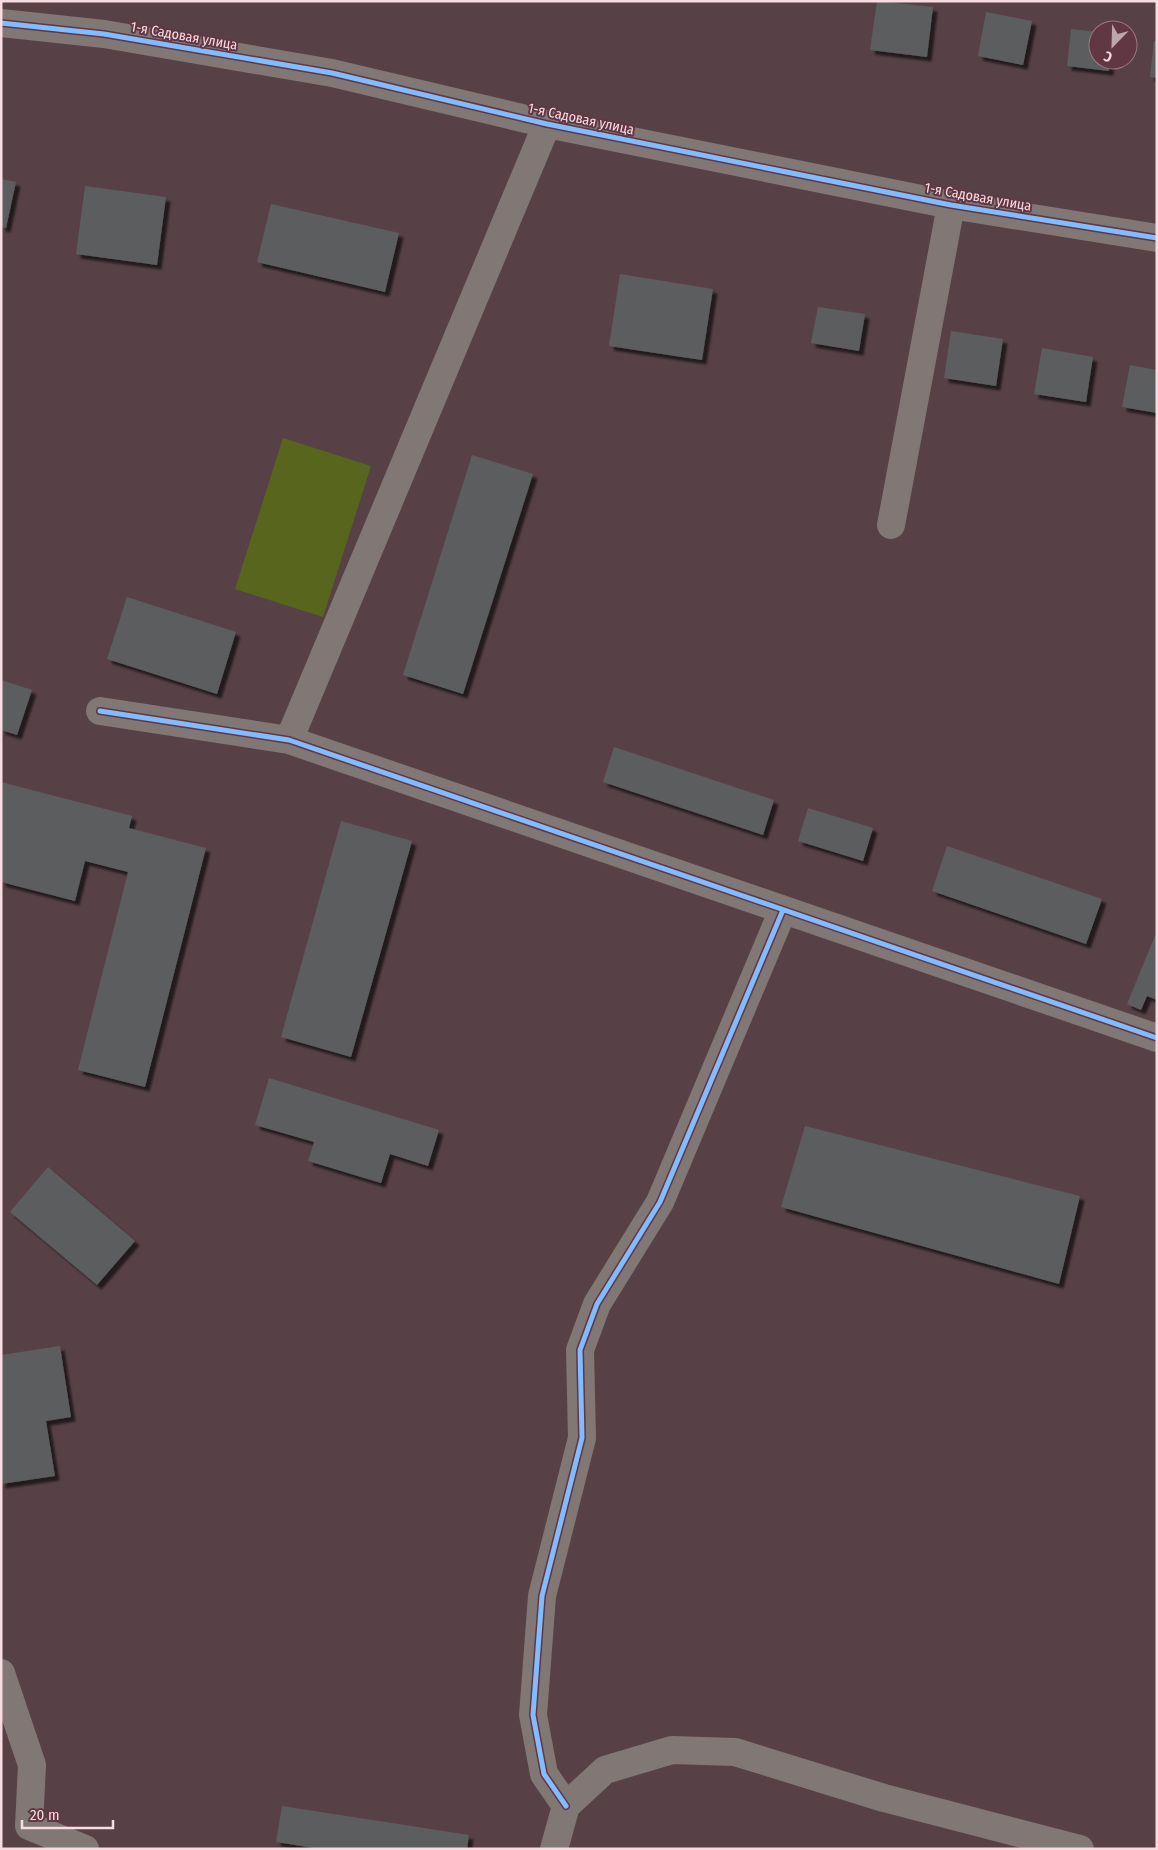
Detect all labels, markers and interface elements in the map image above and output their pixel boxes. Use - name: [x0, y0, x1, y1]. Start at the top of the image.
- street label: 1-я Садовая улица: [129, 18, 239, 54]
- north arrow: [1088, 20, 1138, 70]
- text: С: [1101, 47, 1115, 66]
- street label: 1-я Садовая улица: [526, 99, 636, 139]
- street label: 1-я Садовая улица: [923, 179, 1033, 215]
- scale bar: [22, 1798, 114, 1830]
- text: 20 m: [30, 1806, 60, 1824]

